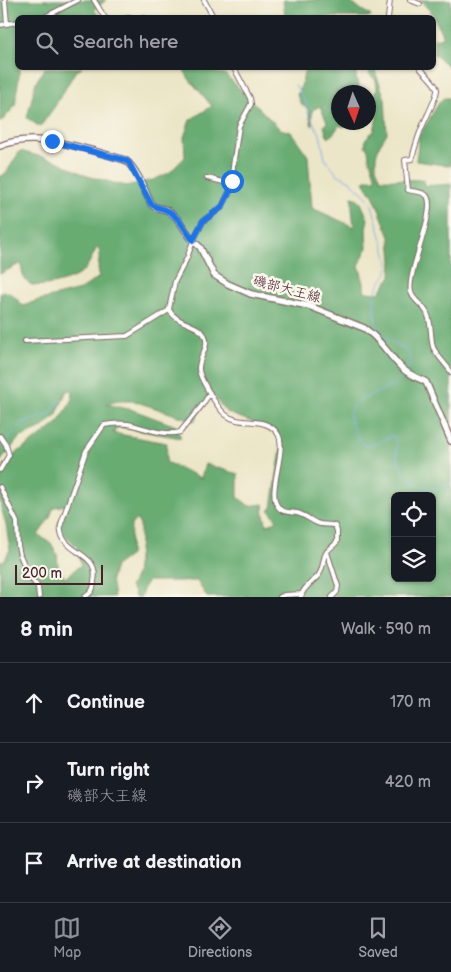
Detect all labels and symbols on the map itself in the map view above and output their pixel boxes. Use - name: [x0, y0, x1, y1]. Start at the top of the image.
- north arrow: [331, 85, 376, 130]
- route end: [41, 130, 64, 153]
- route start: [221, 170, 244, 193]
- street label: 磯部大王線: [251, 272, 323, 306]
- scale bar: [15, 562, 102, 585]

